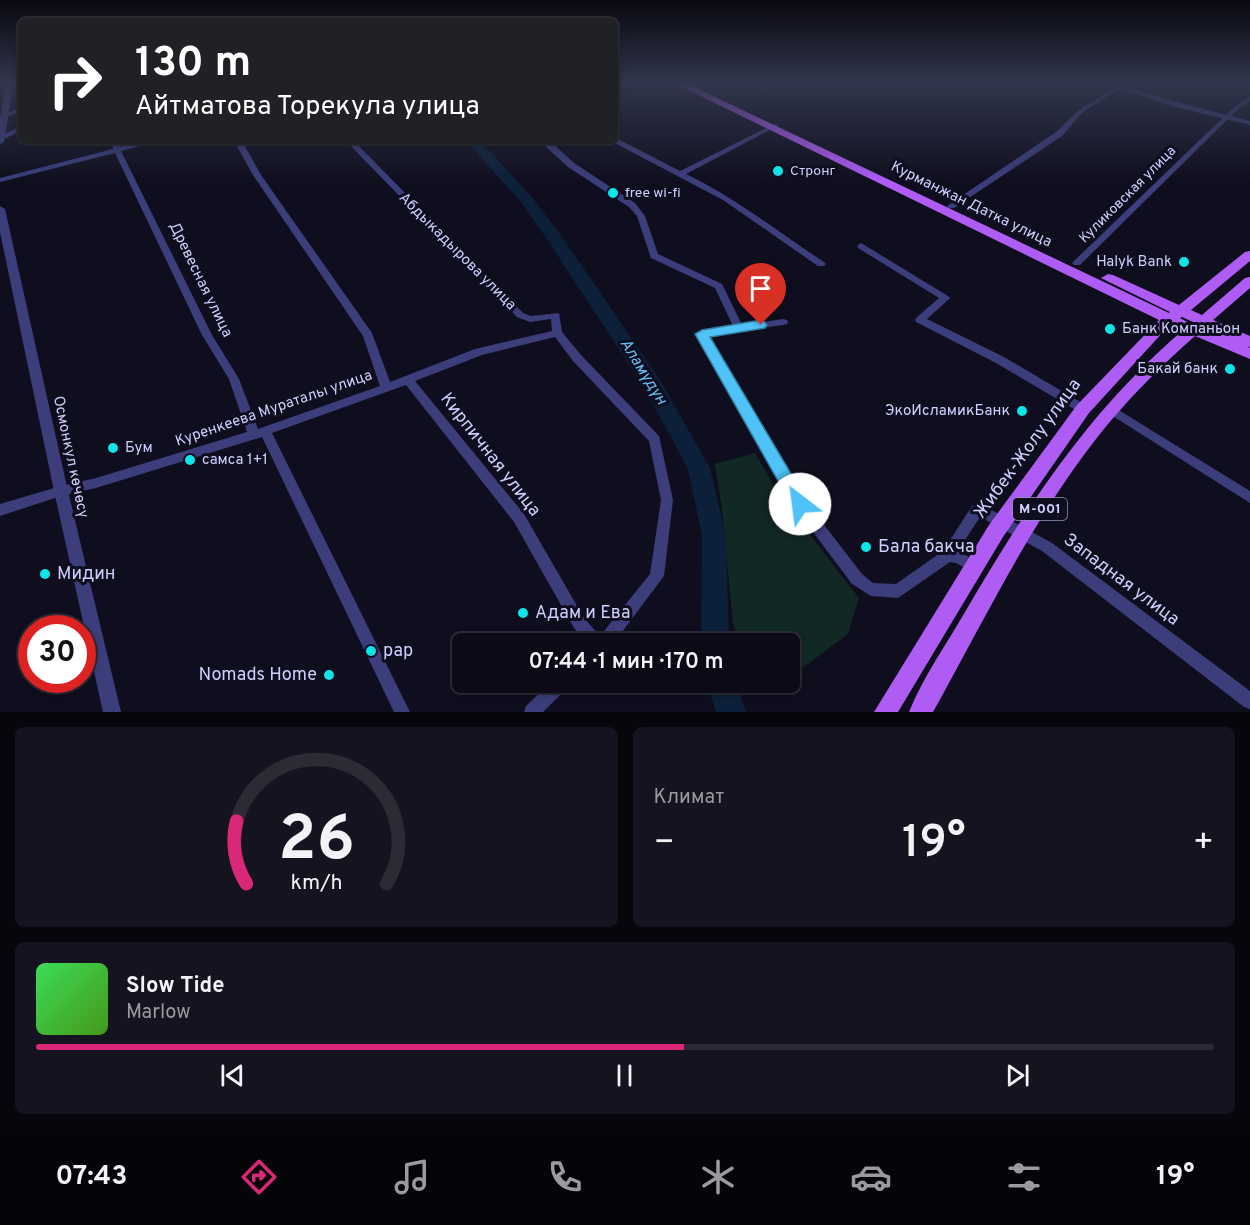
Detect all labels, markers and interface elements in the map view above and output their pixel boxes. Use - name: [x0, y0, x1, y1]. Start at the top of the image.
- text: 130 m: [135, 38, 251, 91]
- icon: right: [36, 42, 114, 120]
- text: Айтматова Торекула улица: [135, 90, 480, 124]
- street label: Куликовская улица: [1076, 143, 1180, 247]
- street label: Курманжан Датка улица: [887, 158, 1055, 252]
- place label: Стронг: [790, 163, 836, 180]
- marker: Стронг: [771, 164, 785, 178]
- place label: free wi-fi: [625, 185, 681, 202]
- marker: free wi-fi: [606, 186, 620, 200]
- street label: Абдыкадырова улица: [394, 189, 520, 315]
- street label: Древесная улица: [164, 219, 236, 341]
- place label: Halyk Bank: [1096, 253, 1172, 272]
- marker: Halyk Bank: [1177, 255, 1191, 269]
- pin: [735, 263, 786, 325]
- icon: arrive: [744, 272, 777, 305]
- place label: Банк Компаньон: [1122, 320, 1240, 339]
- marker: Банк Компаньон: [1103, 322, 1117, 336]
- water label: Аламүдүн: [615, 335, 672, 409]
- place label: Бакай банк: [1137, 360, 1218, 379]
- marker: Бакай банк: [1223, 362, 1237, 376]
- street label: Куренкеева Мураталы улица: [173, 366, 375, 452]
- street label: Жибек-Жолу улица: [969, 374, 1087, 524]
- street label: Кирпичная улица: [435, 388, 545, 522]
- street label: Осмонкул көчөсү: [48, 394, 92, 520]
- place label: ЭкоИсламикБанк: [885, 402, 1010, 421]
- marker: ЭкоИсламикБанк: [1015, 404, 1029, 418]
- place label: Бум: [125, 439, 153, 458]
- marker: Бум: [106, 441, 120, 455]
- place label: самса 1+1: [202, 451, 268, 470]
- marker: самса 1+1: [183, 453, 197, 467]
- position arrow: [768, 472, 832, 536]
- road number: М-001: [1013, 498, 1067, 520]
- street label: Западная улица: [1058, 529, 1184, 631]
- place label: Бала бакча: [878, 536, 974, 559]
- marker: Бала бакча: [859, 540, 873, 554]
- place label: Мидин: [57, 563, 115, 586]
- marker: Мидин: [38, 567, 52, 581]
- place label: Адам и Ева: [535, 602, 630, 625]
- marker: Адам и Ева: [516, 606, 530, 620]
- speed limit sign: 30: [18, 615, 96, 693]
- place label: pap: [383, 640, 413, 663]
- marker: pap: [364, 644, 378, 658]
- text: 07:44 · 1 мин · 170 m: [528, 649, 724, 676]
- place label: Nomads Home: [199, 664, 317, 687]
- marker: Nomads Home: [322, 668, 336, 682]
- text: Климат: [654, 785, 724, 811]
- text: 26: [278, 803, 354, 882]
- text: 19°: [902, 816, 966, 873]
- text: −: [654, 823, 675, 865]
- text: +: [1193, 823, 1214, 865]
- text: km/h: [290, 870, 342, 897]
- text: Slow Tide: [126, 973, 225, 1000]
- text: Marlow: [126, 1000, 190, 1026]
- icon: previous: [216, 1059, 249, 1092]
- icon: pause: [608, 1059, 641, 1092]
- icon: next: [1001, 1059, 1034, 1092]
- icon: directions: [238, 1156, 280, 1198]
- icon: music: [391, 1156, 433, 1198]
- icon: phone: [544, 1156, 586, 1198]
- icon: climate: [697, 1156, 739, 1198]
- icon: car: [850, 1156, 892, 1198]
- icon: filters: [1003, 1156, 1045, 1198]
- text: 07:43: [55, 1160, 127, 1194]
- text: 19°: [1156, 1160, 1195, 1194]

